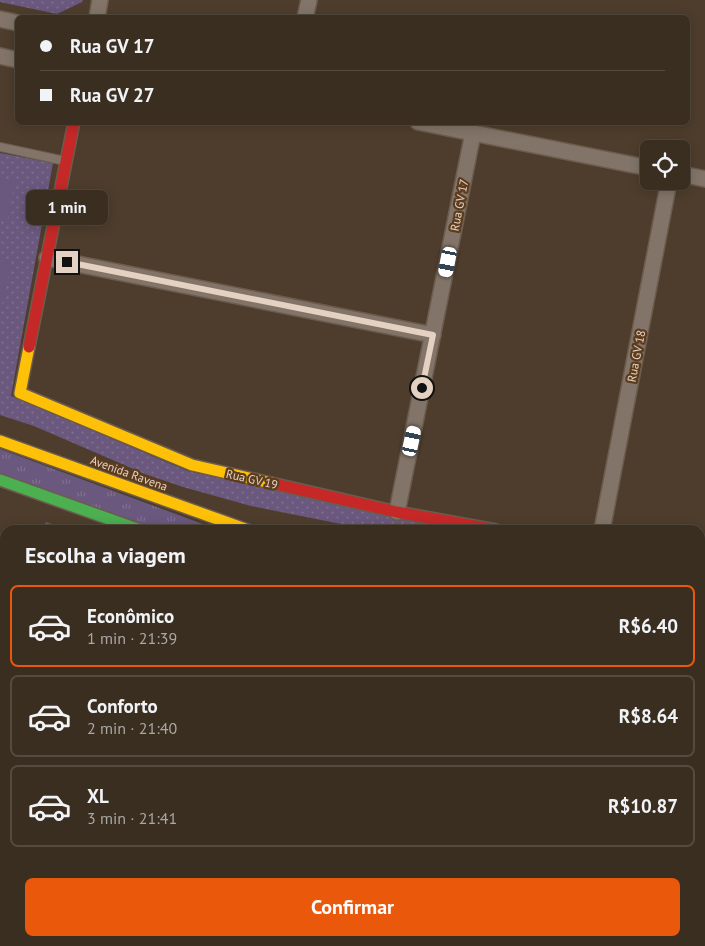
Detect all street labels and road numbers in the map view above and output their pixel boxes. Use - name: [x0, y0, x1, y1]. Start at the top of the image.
- street label: Rua GV 17: [447, 178, 471, 232]
- street label: Rua GV 18: [624, 329, 648, 383]
- street label: Avenida Ravena: [88, 452, 170, 494]
- street label: Rua GV 19: [225, 466, 279, 492]

